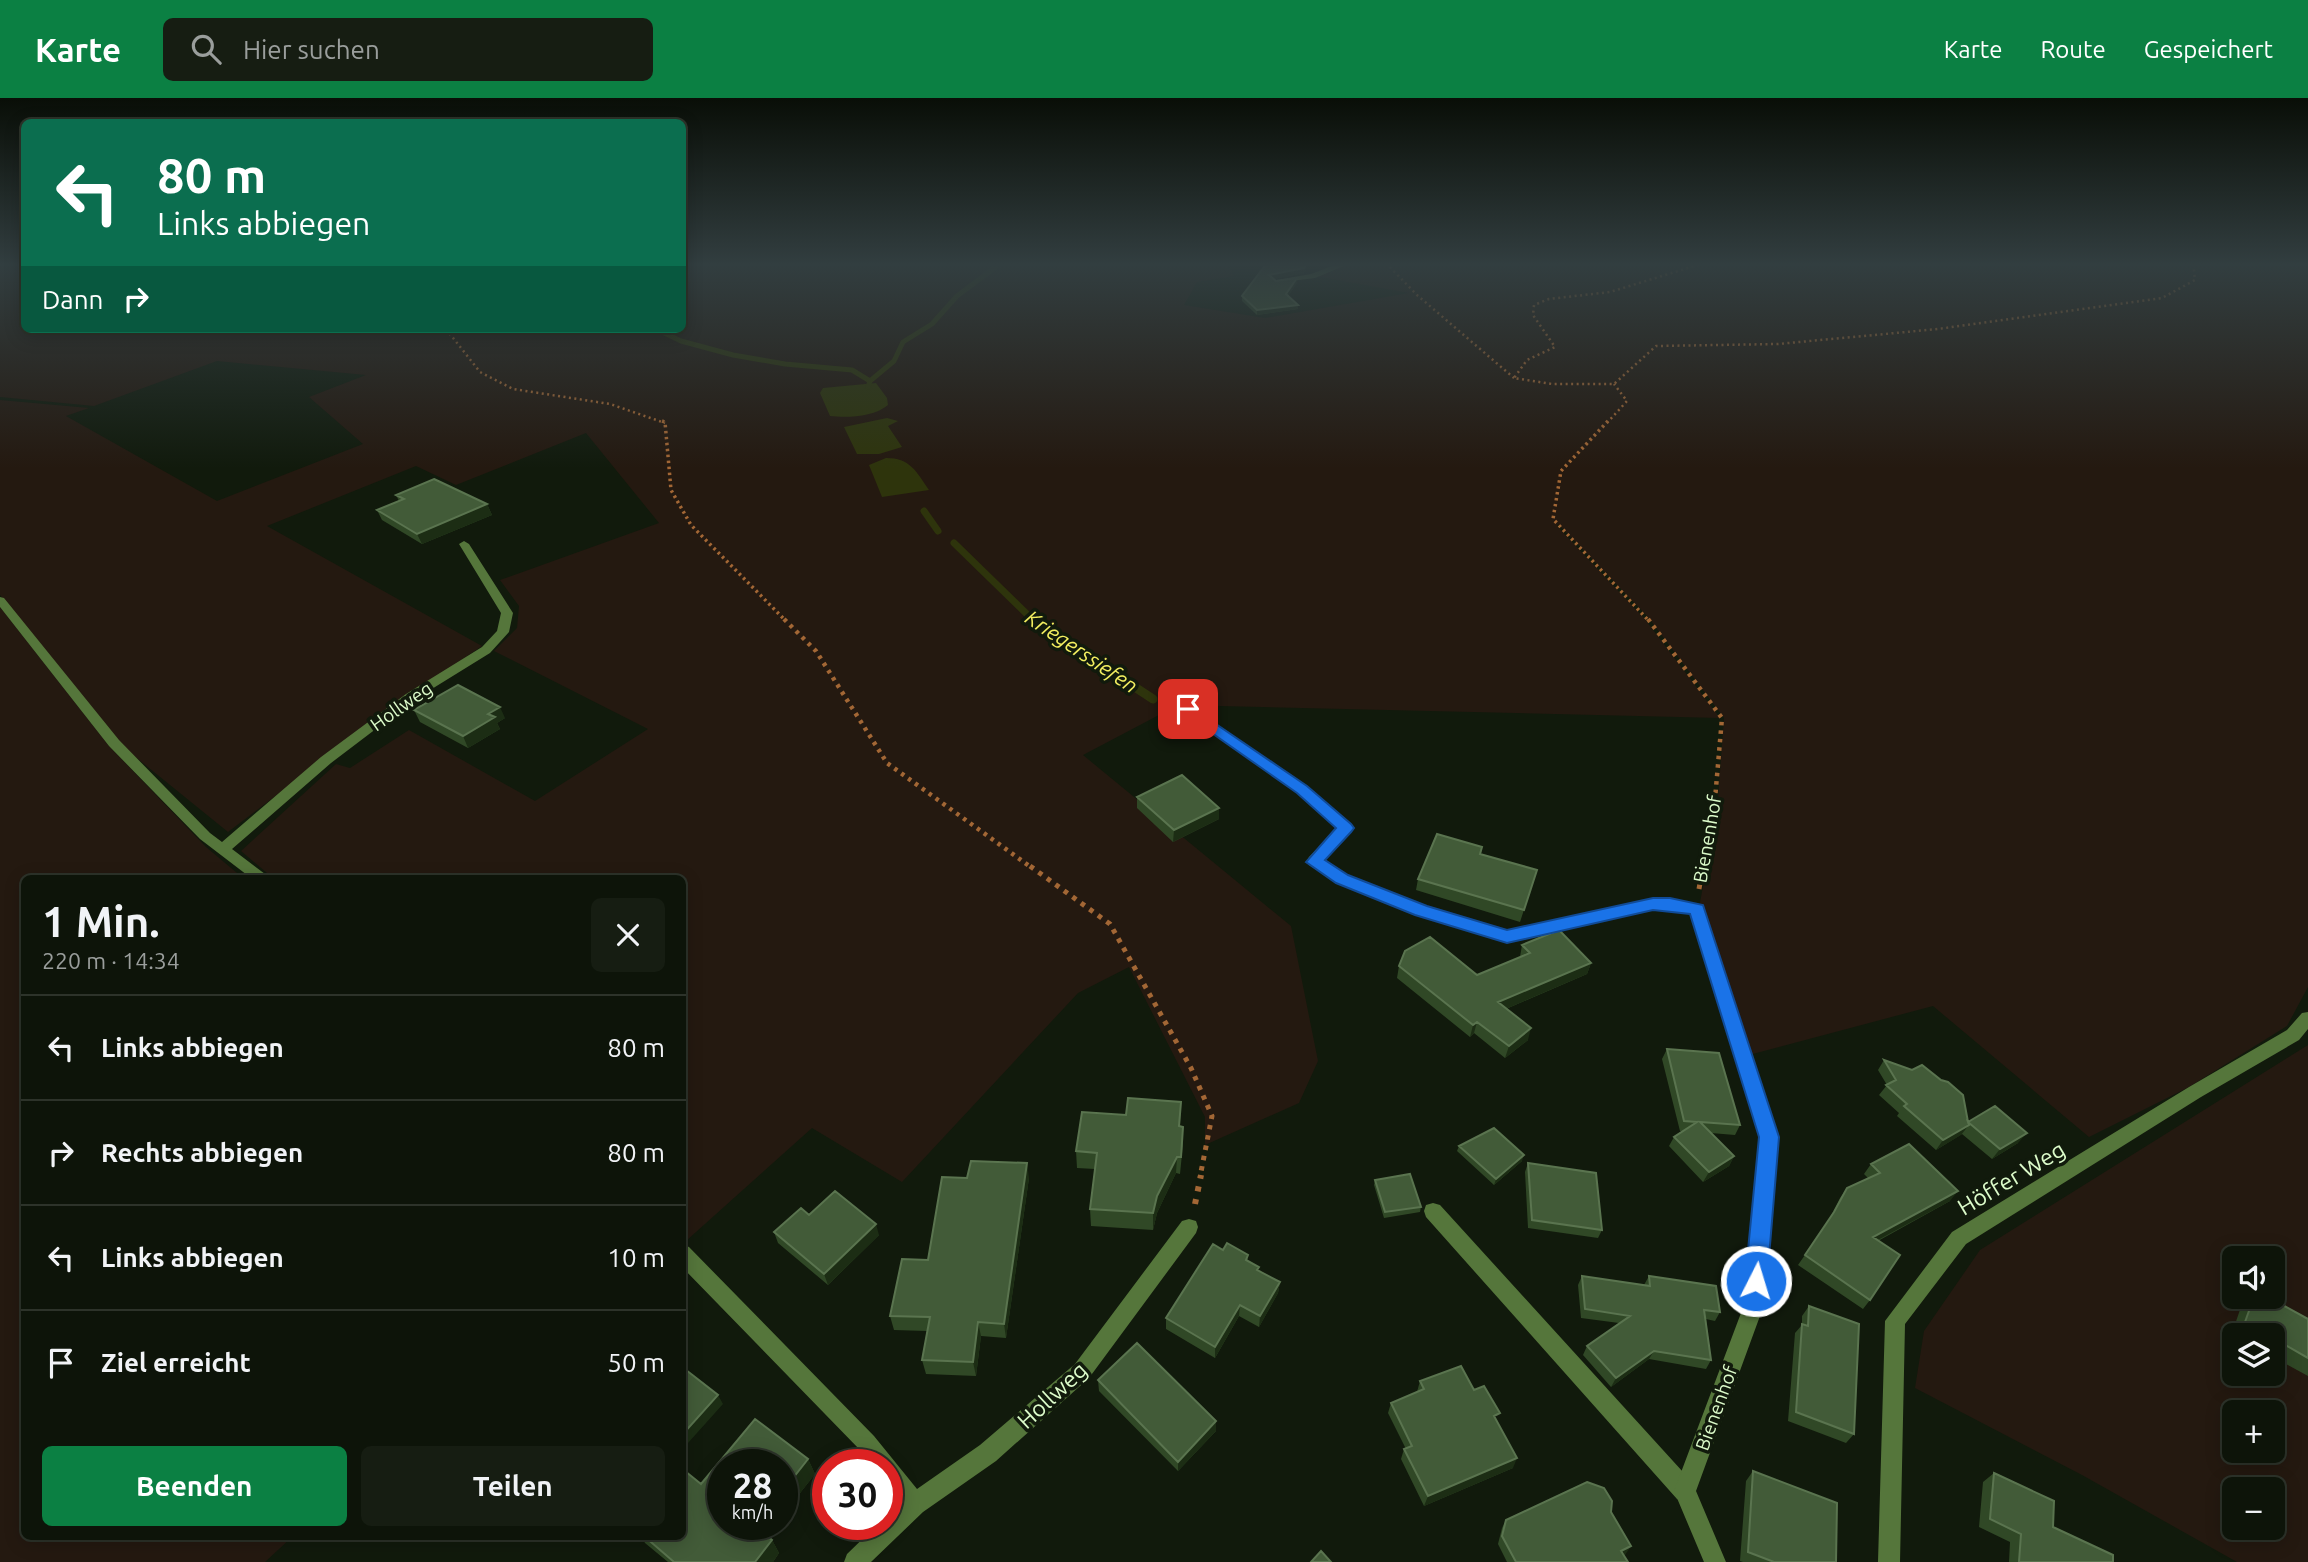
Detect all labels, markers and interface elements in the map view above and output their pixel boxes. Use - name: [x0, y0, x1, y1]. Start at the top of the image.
- search box: [163, 18, 653, 81]
- icon: search: [187, 30, 225, 68]
- text: Karte: [35, 31, 121, 68]
- text: Hier suchen: [243, 35, 380, 64]
- text: Karte: [1944, 36, 2002, 63]
- text: Route: [2040, 36, 2106, 63]
- text: Gespeichert: [2144, 36, 2273, 63]
- icon: left: [42, 147, 133, 238]
- text: 80 m: [157, 147, 266, 202]
- text: Links abbiegen: [157, 205, 370, 241]
- icon: right: [117, 280, 155, 318]
- text: Dann: [42, 285, 103, 314]
- water label: Kriegerssiefen: [1021, 605, 1143, 697]
- street label: Hollweg: [366, 677, 436, 735]
- pin: [1158, 679, 1218, 739]
- icon: arrive: [1169, 690, 1207, 728]
- street label: Bienenhof: [1688, 793, 1726, 885]
- text: 1 Min.: [42, 898, 160, 945]
- button: close: [591, 898, 665, 972]
- text: 220 m · 14:34: [42, 948, 180, 973]
- icon: left: [42, 1029, 80, 1067]
- text: Links abbiegen: [101, 1033, 284, 1062]
- text: 80 m: [607, 1033, 665, 1062]
- icon: right: [42, 1134, 80, 1172]
- street label: Höffer Weg: [1953, 1136, 2069, 1220]
- text: Rechts abbiegen: [101, 1138, 303, 1167]
- text: 80 m: [607, 1138, 665, 1167]
- icon: left: [42, 1239, 80, 1277]
- text: Links abbiegen: [101, 1243, 284, 1272]
- text: 10 m: [607, 1243, 665, 1272]
- position arrow: [1719, 1244, 1793, 1318]
- map controls: [2222, 1246, 2285, 1540]
- button: sound: [2222, 1246, 2285, 1309]
- button: layers: [2222, 1323, 2285, 1386]
- icon: arrive: [42, 1344, 80, 1382]
- text: Ziel erreicht: [101, 1348, 251, 1377]
- text: 50 m: [607, 1348, 665, 1377]
- street label: Hollweg: [1012, 1357, 1092, 1433]
- street label: Bienenhof: [1691, 1362, 1742, 1453]
- button: +: [2222, 1400, 2285, 1463]
- button: Beenden: [42, 1446, 347, 1526]
- button: Teilen: [361, 1446, 665, 1526]
- speed limit sign: 30: [812, 1449, 903, 1540]
- text: 28: [733, 1465, 772, 1505]
- button: −: [2222, 1477, 2285, 1540]
- text: km/h: [732, 1502, 773, 1522]

